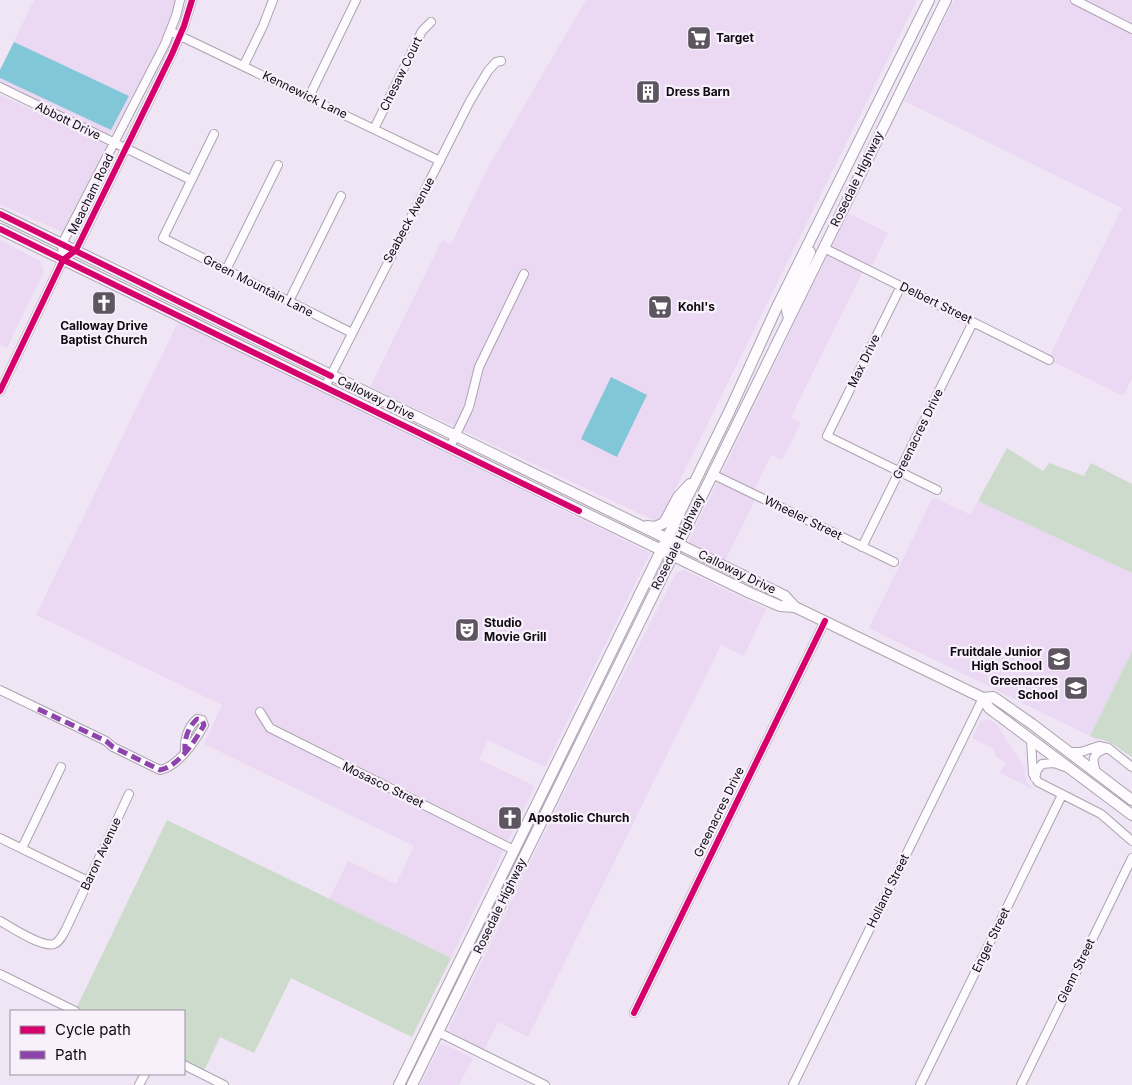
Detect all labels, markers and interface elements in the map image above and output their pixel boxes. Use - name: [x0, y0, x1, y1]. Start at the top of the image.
- supermarket icon: Target: [686, 25, 712, 51]
- place label: Target: [716, 30, 754, 45]
- street label: Chesaw Court: [376, 34, 425, 113]
- street label: Kennewick Lane: [260, 67, 350, 122]
- building icon: Dress Barn: [635, 79, 661, 105]
- place label: Dress Barn: [666, 84, 730, 99]
- street label: Abbott Drive: [33, 98, 103, 143]
- street label: Rosedale Highway: [827, 128, 886, 229]
- street label: Meacham Road: [64, 151, 117, 237]
- street label: Seabeck Avenue: [380, 174, 437, 265]
- street label: Green Mountain Lane: [201, 251, 316, 320]
- street label: Delbert Street: [898, 279, 975, 327]
- church icon: Calloway Drive Baptist Church: [91, 290, 117, 316]
- supermarket icon: Kohl's: [647, 294, 673, 320]
- place label: Kohl's: [678, 299, 715, 314]
- place label: Calloway Drive Baptist Church: [60, 318, 148, 347]
- street label: Max Drive: [844, 332, 883, 390]
- street label: Calloway Drive: [335, 372, 418, 423]
- street label: Greenacres Drive: [889, 386, 946, 481]
- street label: Rosedale Highway: [648, 491, 707, 592]
- street label: Wheeler Street: [762, 492, 845, 543]
- street label: Calloway Drive: [696, 546, 779, 597]
- place label: Studio Movie Grill: [484, 615, 547, 644]
- theatre icon: Studio Movie Grill: [454, 617, 480, 643]
- place label: Fruitdale Junior High School: [950, 644, 1042, 673]
- school or university icon: Fruitdale Junior High School: [1046, 646, 1072, 672]
- place label: Greenacres School: [990, 673, 1058, 702]
- school or university icon: Greenacres School: [1063, 675, 1089, 701]
- street label: Mosasco Street: [340, 758, 426, 811]
- street label: Greenacres Drive: [690, 764, 747, 859]
- church icon: Apostolic Church: [497, 805, 523, 831]
- place label: Apostolic Church: [528, 810, 630, 825]
- street label: Baron Avenue: [77, 815, 124, 893]
- street label: Holland Street: [863, 851, 912, 930]
- street label: Rosedale Highway: [470, 855, 529, 956]
- street label: Enger Street: [968, 905, 1013, 975]
- street label: Glenn Street: [1053, 936, 1098, 1006]
- legend: [10, 1010, 185, 1075]
- text: Cycle path: [55, 1020, 131, 1039]
- text: Path: [55, 1045, 87, 1064]

